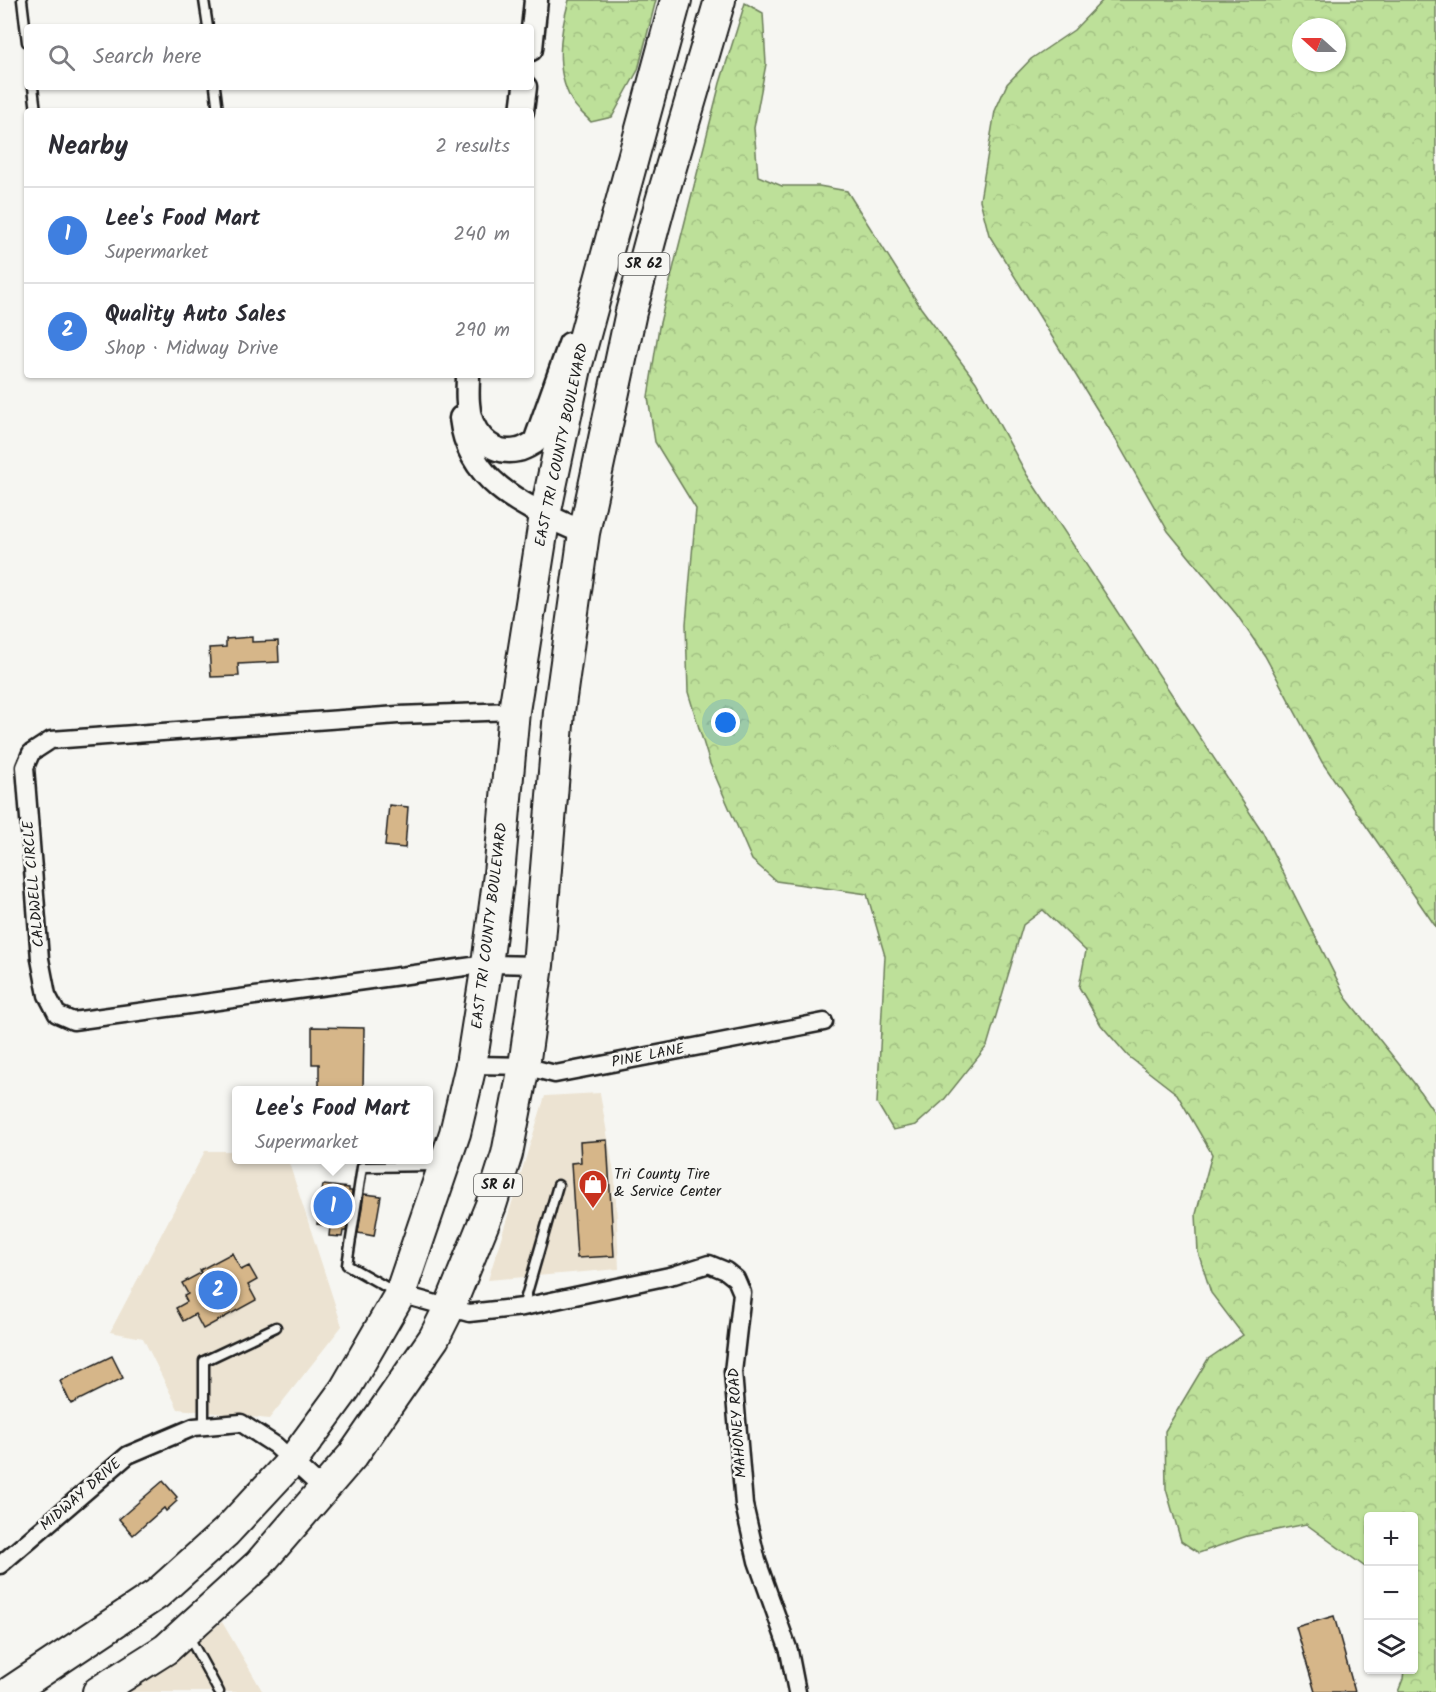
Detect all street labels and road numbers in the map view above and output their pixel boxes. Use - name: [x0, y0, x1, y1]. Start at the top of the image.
- road number: SR 62: [618, 253, 670, 275]
- street label: EAST TRI COUNTY BOULEVARD: [529, 341, 595, 549]
- street label: CALDWELL CIRCLE: [16, 818, 51, 948]
- street label: EAST TRI COUNTY BOULEVARD: [465, 821, 515, 1030]
- street label: PINE LANE: [609, 1037, 688, 1075]
- road number: SR 61: [474, 1174, 522, 1196]
- street label: MAHONEY ROAD: [722, 1367, 754, 1479]
- street label: MIDWAY DRIVE: [35, 1452, 128, 1537]

